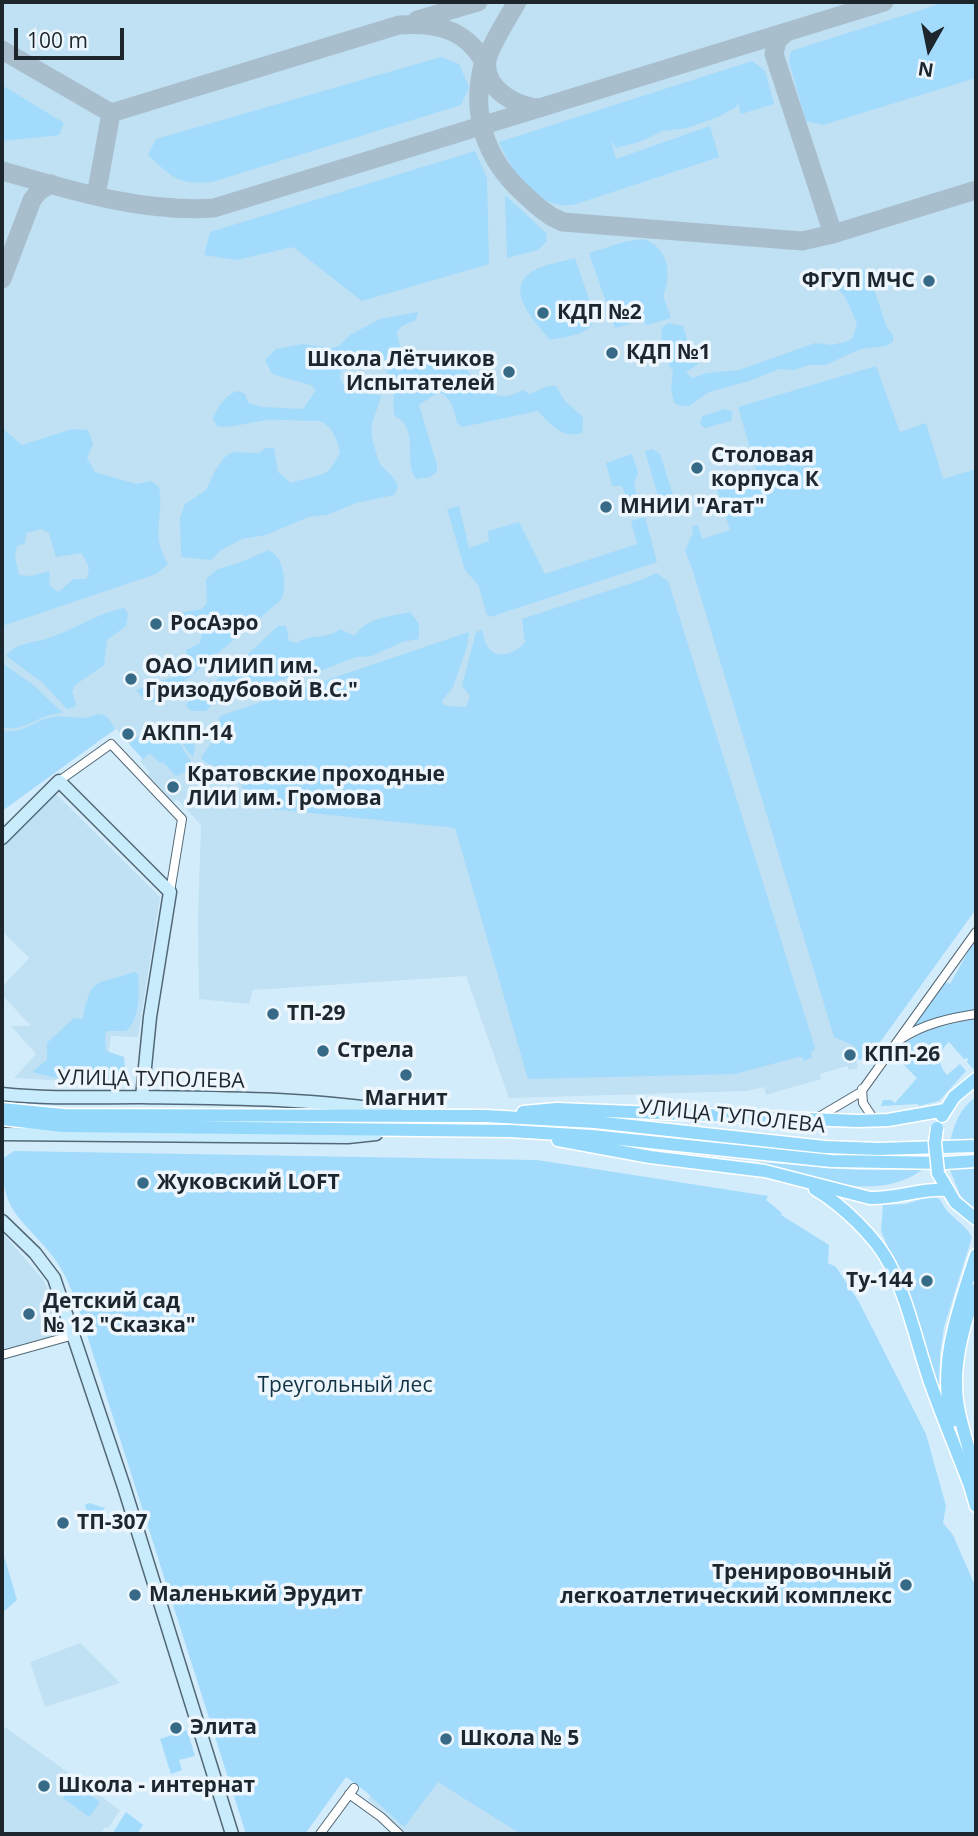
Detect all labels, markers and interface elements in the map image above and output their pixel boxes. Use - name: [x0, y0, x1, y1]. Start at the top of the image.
- scale bar: [18, 14, 128, 58]
- north arrow: [894, 14, 964, 84]
- text: 100 m: [27, 26, 88, 54]
- text: N: [916, 56, 935, 84]
- place label: ФГУП МЧС: [802, 268, 915, 294]
- marker: ФГУП МЧС: [921, 273, 937, 289]
- place label: КДП №2: [557, 300, 642, 326]
- marker: КДП №2: [535, 305, 551, 321]
- place label: КДП №1: [626, 340, 711, 366]
- marker: КДП №1: [604, 345, 620, 361]
- place label: Школа Лётчиков Испытателей: [307, 347, 495, 397]
- marker: Школа Лётчиков Испытателей: [501, 364, 517, 380]
- place label: Столовая корпуса К: [711, 443, 819, 493]
- marker: Столовая корпуса К: [689, 460, 705, 476]
- place label: МНИИ "Агат": [620, 494, 765, 520]
- marker: МНИИ "Агат": [598, 499, 614, 515]
- place label: РосАэро: [170, 611, 259, 637]
- marker: РосАэро: [148, 616, 164, 632]
- place label: ОАО "ЛИИП им. Гризодубовой В.С.": [145, 654, 358, 704]
- marker: ОАО "ЛИИП им. Гризодубовой В.С.": [123, 671, 139, 687]
- place label: АКПП-14: [142, 721, 233, 747]
- marker: АКПП-14: [120, 726, 136, 742]
- place label: Кратовские проходные ЛИИ им. Громова: [187, 762, 445, 812]
- marker: Кратовские проходные ЛИИ им. Громова: [165, 779, 181, 795]
- place label: ТП-29: [287, 1001, 346, 1027]
- marker: ТП-29: [265, 1006, 281, 1022]
- place label: Стрела: [337, 1038, 414, 1064]
- place label: КПП-26: [864, 1042, 940, 1068]
- marker: Стрела: [315, 1043, 331, 1059]
- marker: КПП-26: [842, 1047, 858, 1063]
- street label: УЛИЦА ТУПОЛЕВА: [57, 1066, 245, 1094]
- marker: Магнит: [398, 1067, 414, 1083]
- place label: Магнит: [364, 1086, 448, 1112]
- street label: УЛИЦА ТУПОЛЕВА: [638, 1095, 826, 1139]
- place label: Жуковский LOFT: [157, 1170, 340, 1196]
- marker: Жуковский LOFT: [135, 1175, 151, 1191]
- place label: Ty-144: [846, 1268, 913, 1294]
- marker: Ty-144: [919, 1273, 935, 1289]
- place label: Детский сад № 12 "Сказка": [43, 1289, 196, 1339]
- marker: Детский сад № 12 "Сказка": [21, 1306, 37, 1322]
- park label: Треугольный лес: [258, 1373, 432, 1399]
- place label: ТП-307: [77, 1510, 148, 1536]
- marker: ТП-307: [55, 1515, 71, 1531]
- place label: Тренировочный легкоатлетический комплекс: [560, 1560, 892, 1610]
- marker: Тренировочный легкоатлетический комплекс: [898, 1577, 914, 1593]
- place label: Маленький Эрудит: [149, 1582, 363, 1608]
- marker: Маленький Эрудит: [127, 1587, 143, 1603]
- place label: Элита: [190, 1715, 257, 1741]
- marker: Элита: [168, 1720, 184, 1736]
- place label: Школа № 5: [460, 1726, 579, 1752]
- marker: Школа № 5: [438, 1731, 454, 1747]
- place label: Школа - интернат: [58, 1773, 255, 1799]
- marker: Школа - интернат: [36, 1778, 52, 1794]

